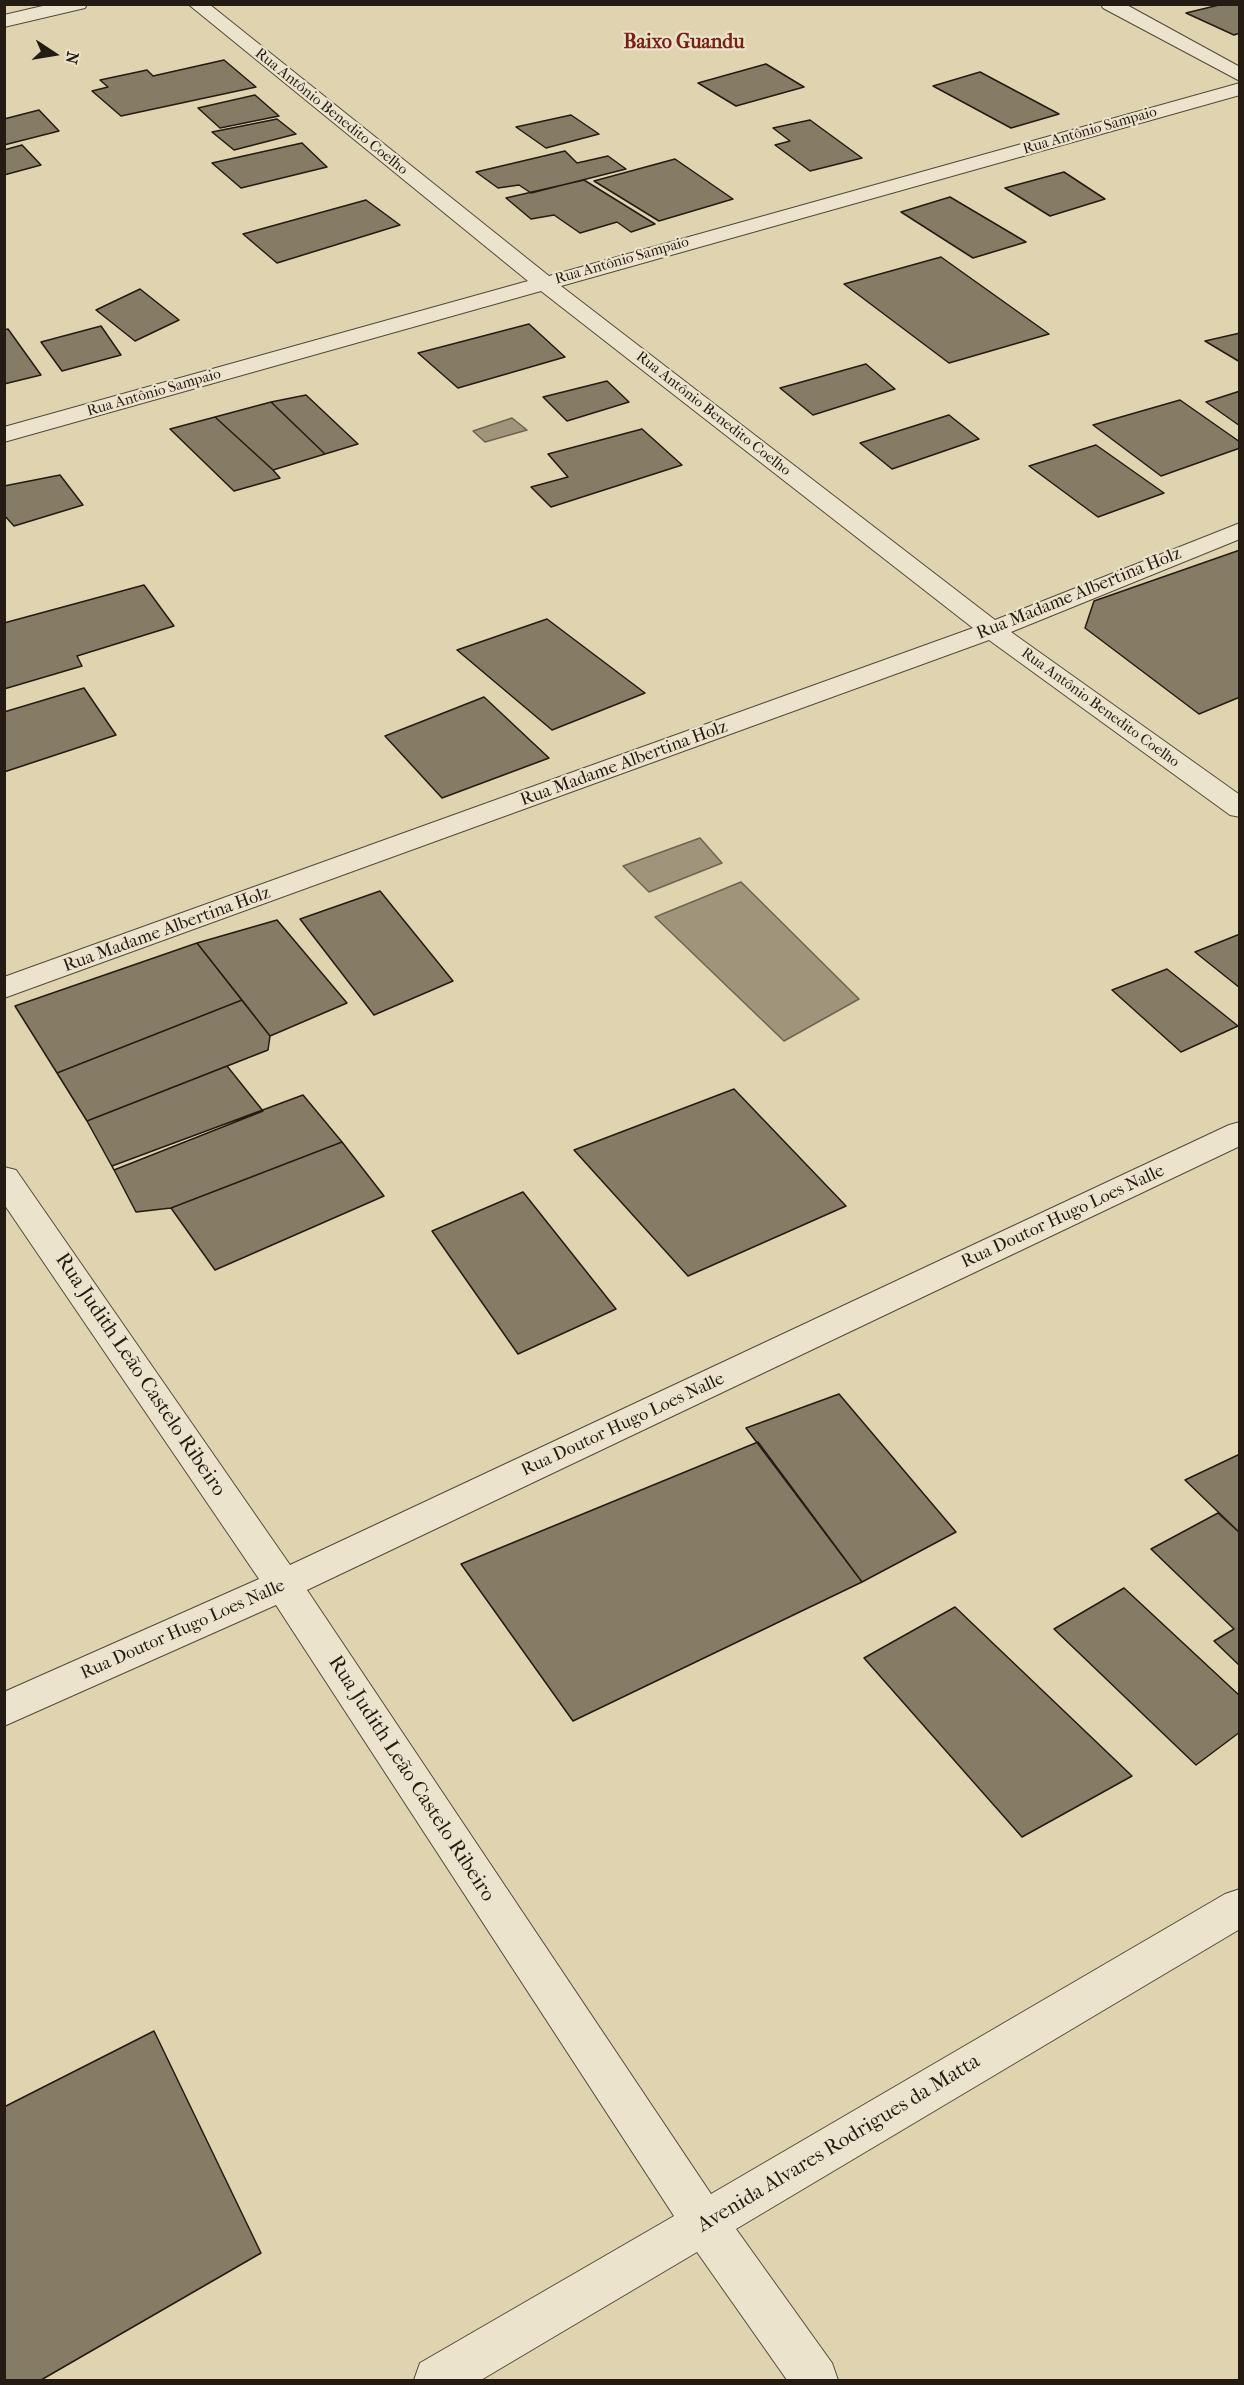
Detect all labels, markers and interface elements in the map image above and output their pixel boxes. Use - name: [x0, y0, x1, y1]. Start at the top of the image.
- north arrow: [24, 24, 84, 84]
- district label: Baixo Guandu: [623, 31, 745, 55]
- street label: Rua Antônio Benedito Coelho: [251, 45, 411, 179]
- text: N: [62, 50, 83, 66]
- street label: Rua Antônio Sampaio: [1021, 103, 1159, 159]
- street label: Rua Antônio Sampaio: [553, 233, 691, 289]
- street label: Rua Antônio Benedito Coelho: [632, 348, 794, 480]
- street label: Rua Antônio Sampaio: [85, 365, 223, 421]
- street label: Rua Madame Albertina Holz: [974, 543, 1184, 645]
- street label: Rua Antônio Benedito Coelho: [1017, 644, 1183, 772]
- street label: Rua Madame Albertina Holz: [518, 716, 730, 812]
- street label: Rua Madame Albertina Holz: [61, 882, 273, 978]
- street label: Rua Doutor Hugo Loes Nalle: [958, 1160, 1168, 1274]
- street label: Rua Judith Leão Castelo Ribeiro: [49, 1249, 231, 1501]
- street label: Rua Doutor Hugo Loes Nalle: [518, 1368, 728, 1482]
- street label: Rua Doutor Hugo Loes Nalle: [77, 1575, 289, 1685]
- street label: Rua Judith Leão Castelo Ribeiro: [322, 1651, 500, 1907]
- street label: Avenida Alvares Rodrigues da Matta: [693, 2049, 985, 2239]

